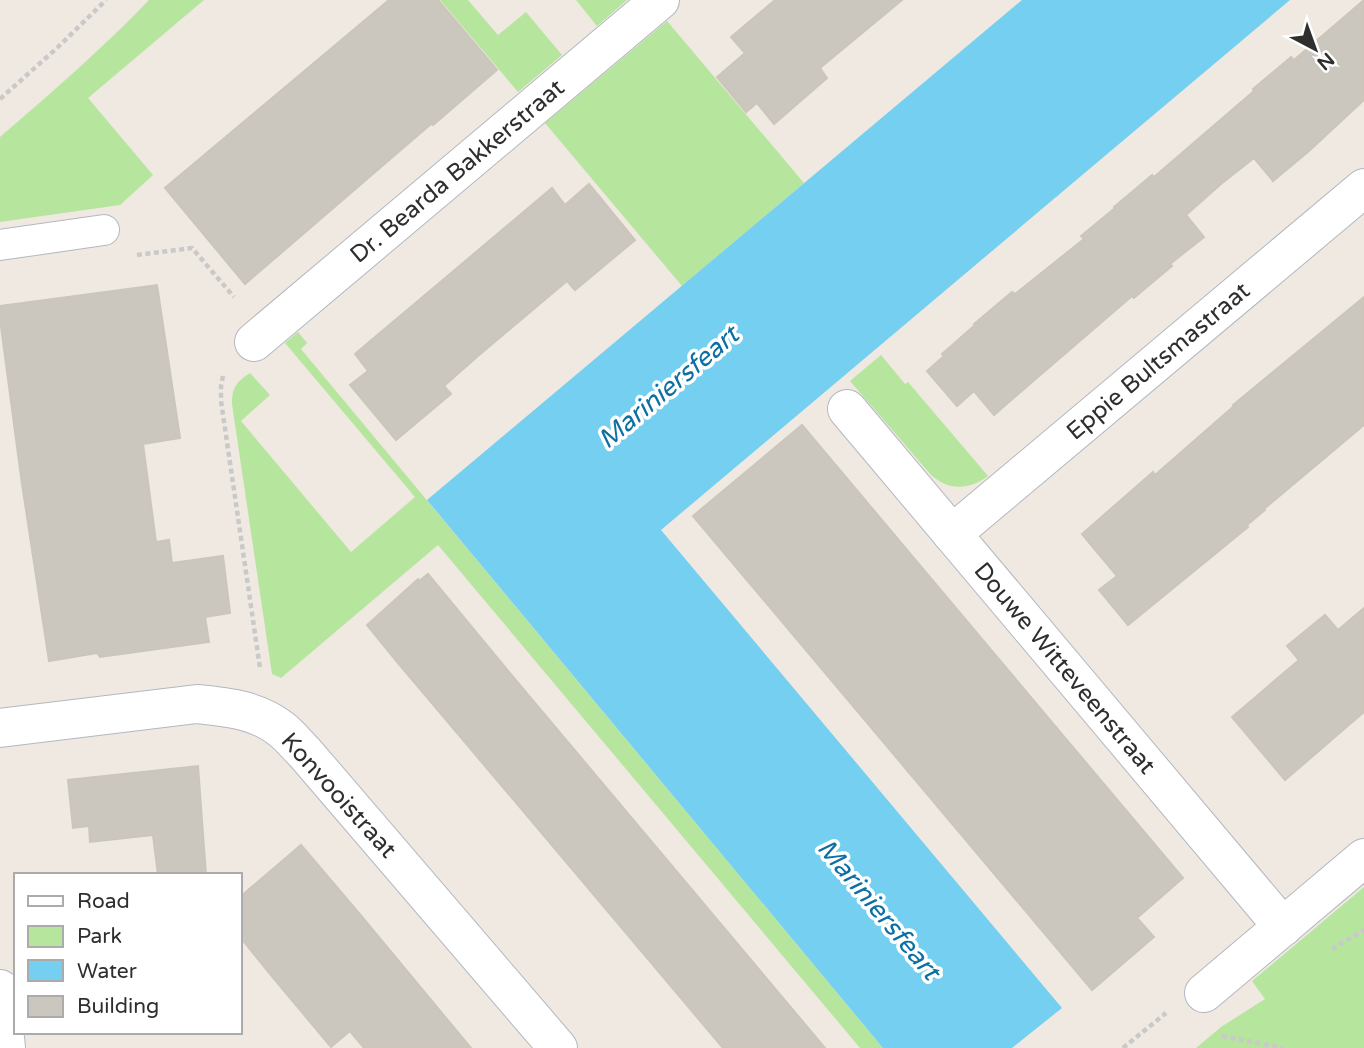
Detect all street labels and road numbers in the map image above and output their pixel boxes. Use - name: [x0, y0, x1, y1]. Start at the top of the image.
- street label: Dr. Bearda Bakkerstraat: [344, 73, 570, 269]
- street label: Eppie Bultsmastraat: [1061, 276, 1256, 446]
- street label: Douwe Witteveenstraat: [968, 557, 1162, 780]
- street label: Konvooistraat: [275, 727, 402, 864]

